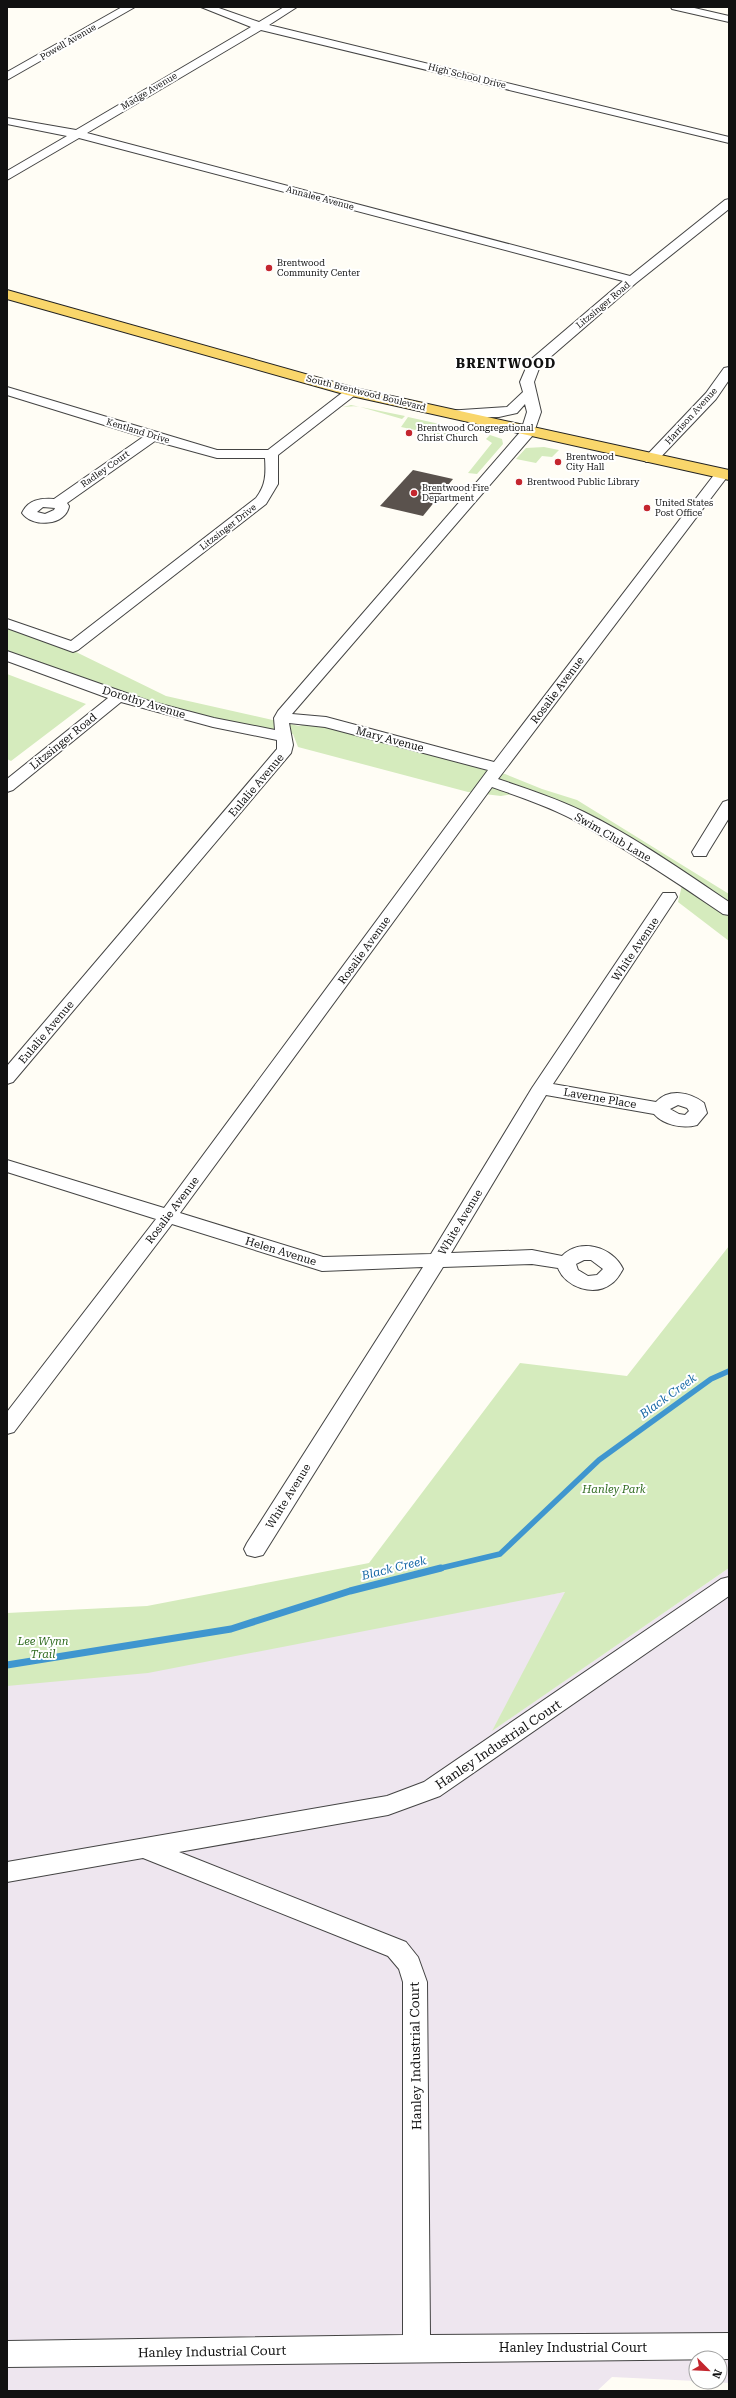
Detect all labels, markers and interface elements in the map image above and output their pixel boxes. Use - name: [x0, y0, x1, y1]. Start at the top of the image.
- street label: Powell Avenue: [38, 22, 98, 62]
- street label: High School Drive: [427, 61, 507, 91]
- street label: Madge Avenue: [119, 70, 179, 112]
- street label: Annalee Avenue: [285, 184, 355, 212]
- place label: Brentwood Community Center: [277, 258, 360, 278]
- marker: Brentwood Community Center: [264, 263, 274, 273]
- street label: Litzsinger Road: [574, 279, 632, 330]
- district label: BRENTWOOD: [456, 356, 556, 371]
- street label: South Brentwood Boulevard: [305, 373, 427, 413]
- street label: Harrison Avenue: [663, 386, 719, 446]
- street label: Kentland Drive: [105, 417, 171, 445]
- place label: Brentwood Congregational Christ Church: [417, 423, 534, 443]
- marker: Brentwood Congregational Christ Church: [404, 428, 414, 438]
- street label: Radley Court: [79, 448, 132, 489]
- place label: Brentwood City Hall: [566, 452, 614, 472]
- marker: Brentwood City Hall: [553, 457, 563, 467]
- marker: Brentwood Public Library: [514, 477, 524, 487]
- place label: Brentwood Public Library: [527, 477, 640, 487]
- place label: Brentwood Fire Department: [422, 483, 489, 503]
- marker: Brentwood Fire Department: [409, 488, 419, 498]
- place label: United States Post Office: [655, 498, 713, 518]
- street label: Litzsinger Drive: [198, 502, 258, 552]
- marker: United States Post Office: [642, 503, 652, 513]
- street label: Rosalie Avenue: [528, 654, 587, 726]
- street label: Dorothy Avenue: [101, 684, 187, 721]
- street label: Litzsinger Road: [27, 711, 99, 772]
- street label: Mary Avenue: [354, 724, 425, 755]
- street label: Eulalie Avenue: [226, 751, 287, 820]
- street label: Swim Club Lane: [572, 810, 653, 865]
- street label: Rosalie Avenue: [335, 914, 393, 987]
- street label: White Avenue: [609, 915, 662, 984]
- street label: Eulalie Avenue: [16, 998, 77, 1067]
- street label: Laverne Place: [563, 1086, 637, 1111]
- street label: Rosalie Avenue: [143, 1174, 202, 1246]
- street label: White Avenue: [436, 1187, 485, 1257]
- street label: Helen Avenue: [244, 1234, 318, 1268]
- water label: Black Creek: [636, 1371, 699, 1422]
- street label: White Avenue: [263, 1461, 314, 1531]
- park label: Hanley Park: [581, 1483, 646, 1496]
- water label: Black Creek: [359, 1553, 428, 1583]
- park label: Lee Wynn Trail: [16, 1635, 69, 1661]
- street label: Hanley Industrial Court: [433, 1697, 564, 1792]
- street label: Hanley Industrial Court: [407, 1982, 424, 2130]
- street label: Hanley Industrial Court: [499, 2340, 647, 2355]
- street label: Hanley Industrial Court: [138, 2343, 286, 2360]
- north arrow: [688, 2350, 728, 2390]
- text: N: [709, 2367, 724, 2381]

